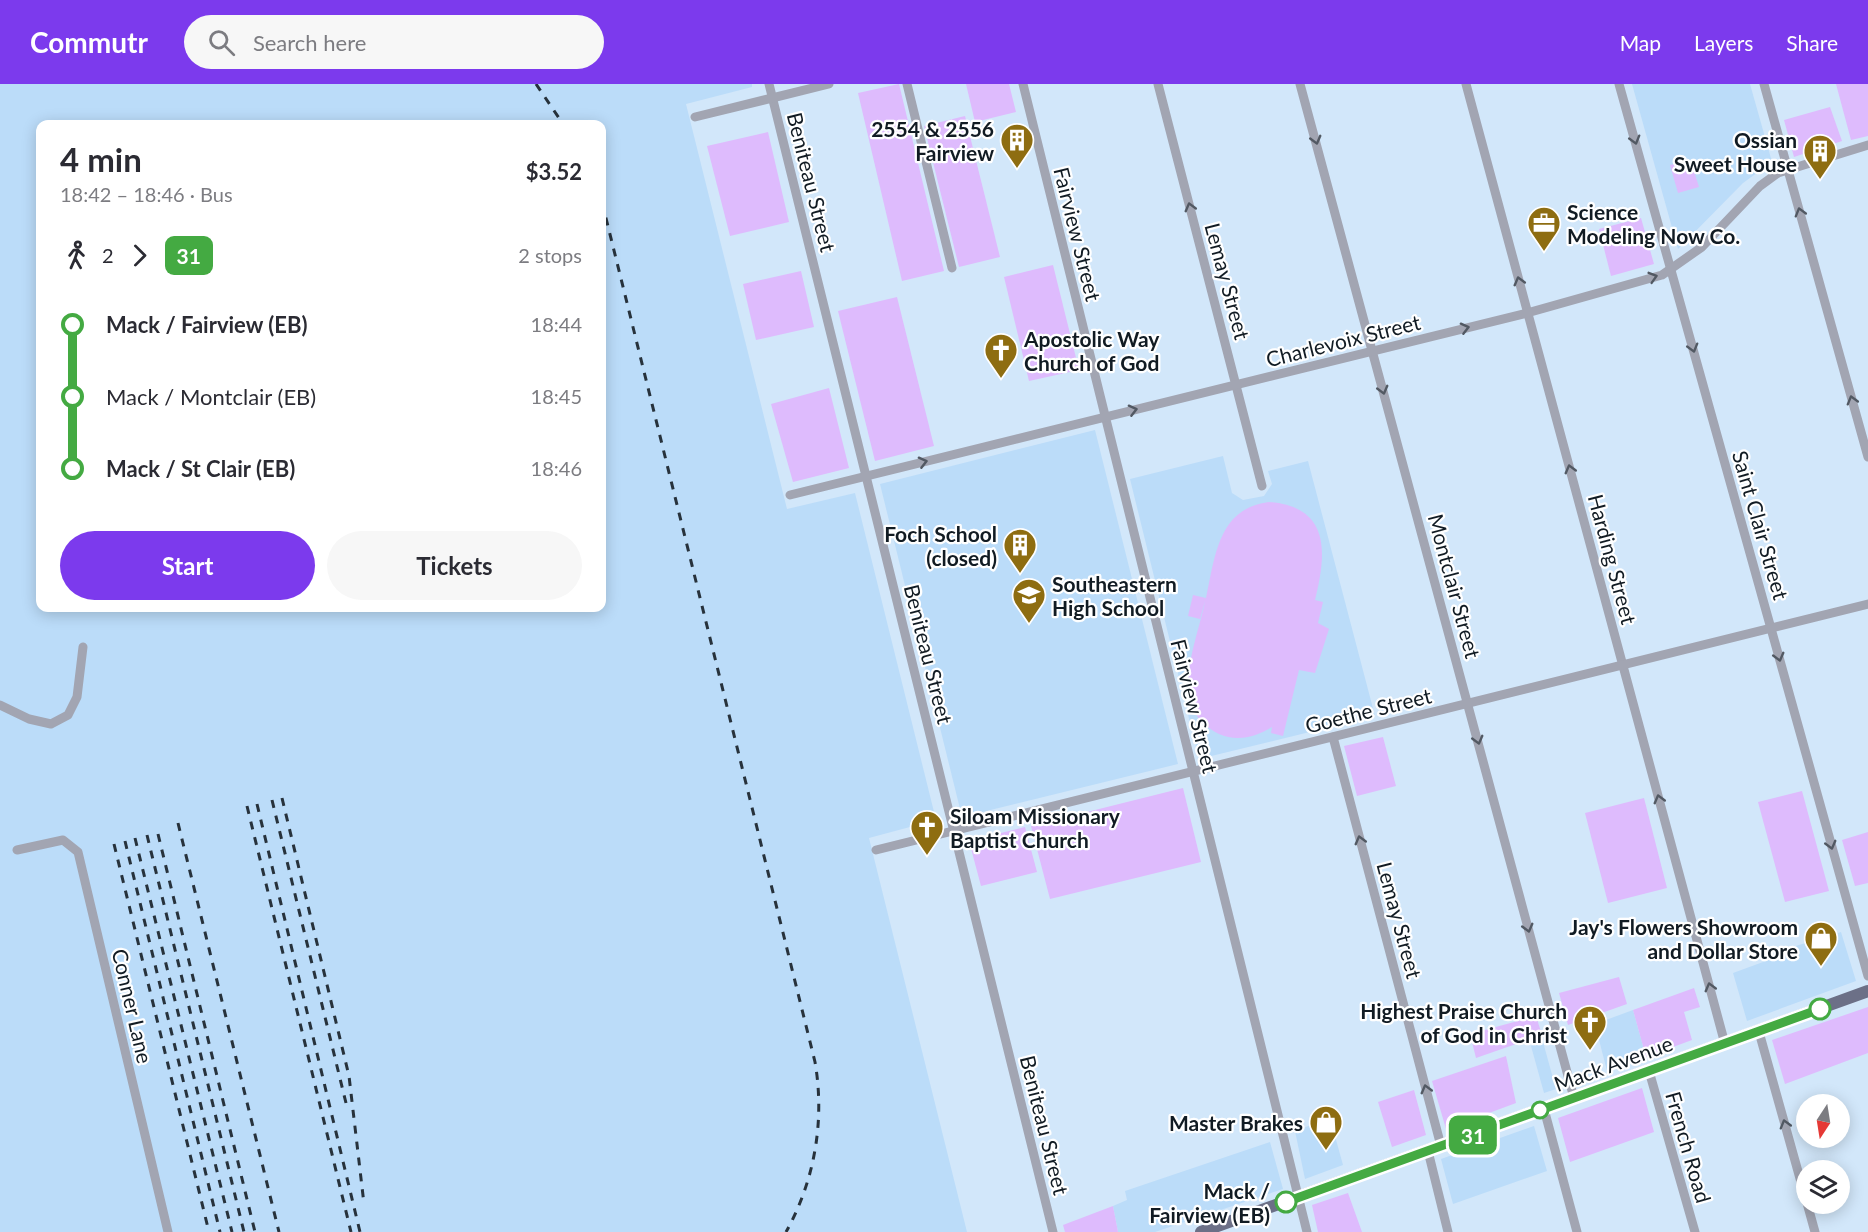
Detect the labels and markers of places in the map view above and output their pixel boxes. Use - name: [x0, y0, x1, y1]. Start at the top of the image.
- place label: 2554 & 2556 Fairview: [871, 116, 994, 165]
- building icon: 2554 & 2556 Fairview: [999, 122, 1035, 169]
- place label: Ossian Sweet House: [1674, 127, 1797, 176]
- building icon: Ossian Sweet House: [1802, 133, 1838, 180]
- place label: Science Modeling Now Co.: [1567, 199, 1740, 248]
- office icon: Science Modeling Now Co.: [1526, 205, 1562, 252]
- place label: Apostolic Way Church of God: [1023, 326, 1160, 375]
- church icon: Apostolic Way Church of God: [983, 332, 1019, 379]
- place label: Foch School (closed): [884, 521, 997, 570]
- building icon: Foch School (closed): [1002, 527, 1038, 574]
- place label: Southeastern High School: [1052, 571, 1177, 620]
- school or university icon: Southeastern High School: [1011, 577, 1047, 624]
- place label: Siloam Missionary Baptist Church: [950, 803, 1121, 852]
- church icon: Siloam Missionary Baptist Church: [909, 809, 945, 856]
- place label: Jay's Flowers Showroom and Dollar Store: [1569, 914, 1798, 963]
- shop icon: Jay's Flowers Showroom and Dollar Store: [1803, 920, 1839, 967]
- place label: Highest Praise Church of God in Christ: [1360, 998, 1567, 1047]
- unlabelled marker: [1809, 998, 1831, 1020]
- church icon: Highest Praise Church of God in Christ: [1572, 1004, 1608, 1051]
- unlabelled marker: [1531, 1101, 1549, 1119]
- shop icon: Master Brakes: [1308, 1104, 1344, 1151]
- place label: Master Brakes: [1169, 1110, 1303, 1135]
- place label: Mack / Fairview (EB): [1149, 1178, 1270, 1227]
- marker: Mack / Fairview (EB): [1275, 1191, 1297, 1213]

